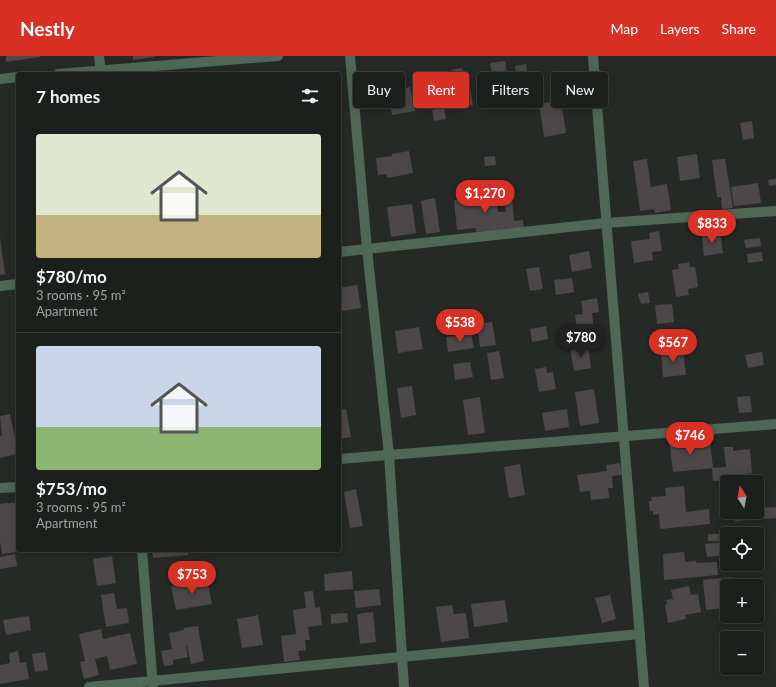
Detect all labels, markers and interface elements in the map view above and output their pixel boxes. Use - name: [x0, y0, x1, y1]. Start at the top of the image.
- text: Nestly: [20, 17, 75, 40]
- text: Map: [610, 20, 638, 37]
- text: Layers: [660, 20, 700, 37]
- text: Share: [722, 20, 756, 37]
- chip: Buy: [353, 72, 405, 108]
- chip: Rent: [413, 72, 469, 108]
- chip: Filters: [477, 72, 543, 108]
- chip: New: [551, 72, 608, 108]
- icon: filters: [299, 85, 321, 107]
- text: 7 homes: [36, 86, 100, 107]
- icon: home: [143, 160, 215, 232]
- pin: $1,270: [452, 180, 518, 214]
- text: $1,270: [465, 185, 505, 201]
- pin: $833: [688, 210, 736, 244]
- text: $833: [697, 215, 727, 231]
- text: $780/mo: [36, 266, 107, 287]
- text: 3 rooms · 95 m²: [36, 287, 126, 303]
- text: Apartment: [36, 303, 97, 319]
- pin: $538: [436, 309, 484, 343]
- text: $538: [445, 314, 475, 330]
- pin: $780: [557, 324, 605, 358]
- text: $780: [566, 329, 596, 345]
- pin: $567: [649, 329, 697, 363]
- text: $567: [658, 334, 688, 350]
- icon: home: [143, 372, 215, 444]
- pin: $746: [666, 422, 714, 456]
- text: $746: [675, 427, 705, 443]
- north arrow: [720, 475, 764, 519]
- map controls: [720, 475, 764, 675]
- text: $753/mo: [36, 478, 107, 499]
- text: 3 rooms · 95 m²: [36, 499, 126, 515]
- text: Apartment: [36, 515, 97, 531]
- button: locate: [720, 527, 764, 571]
- pin: $753: [168, 561, 216, 595]
- text: $753: [177, 566, 207, 582]
- button: +: [720, 579, 764, 623]
- button: −: [720, 631, 764, 675]

